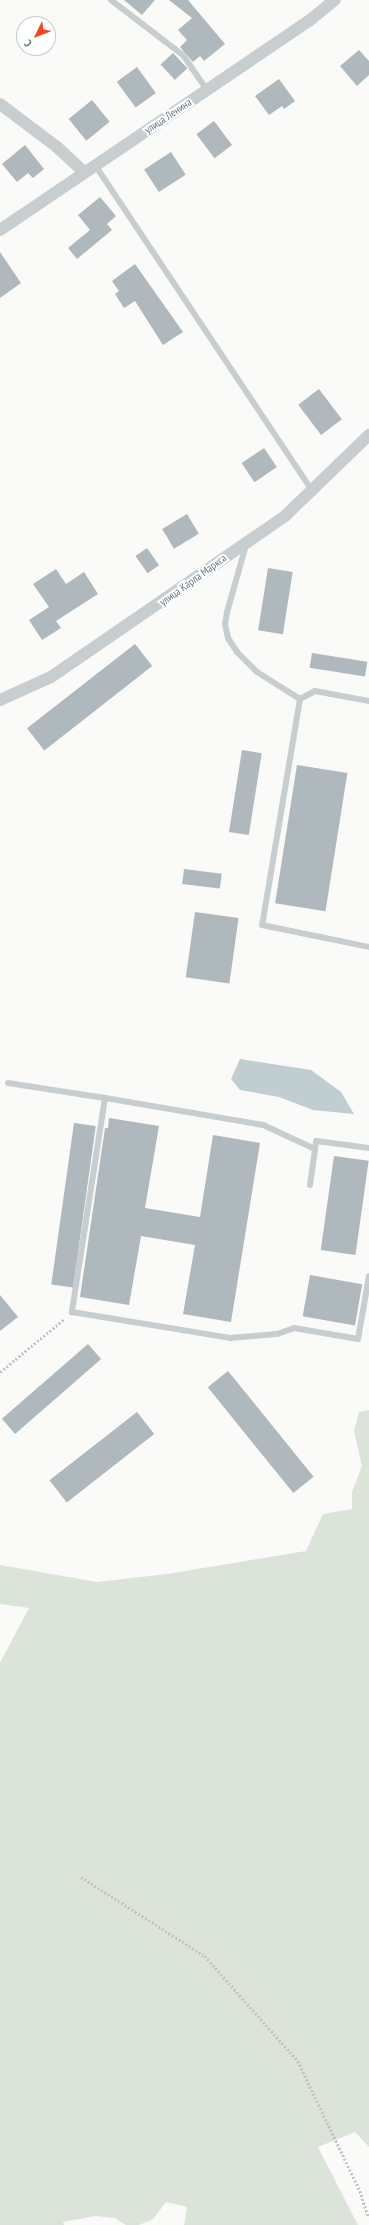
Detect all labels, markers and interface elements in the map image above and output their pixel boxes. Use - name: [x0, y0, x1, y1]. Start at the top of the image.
- north arrow: [16, 16, 56, 56]
- text: С: [21, 37, 35, 50]
- street label: улица Ленина: [142, 96, 194, 136]
- street label: улица Карла Маркса: [157, 551, 229, 609]

